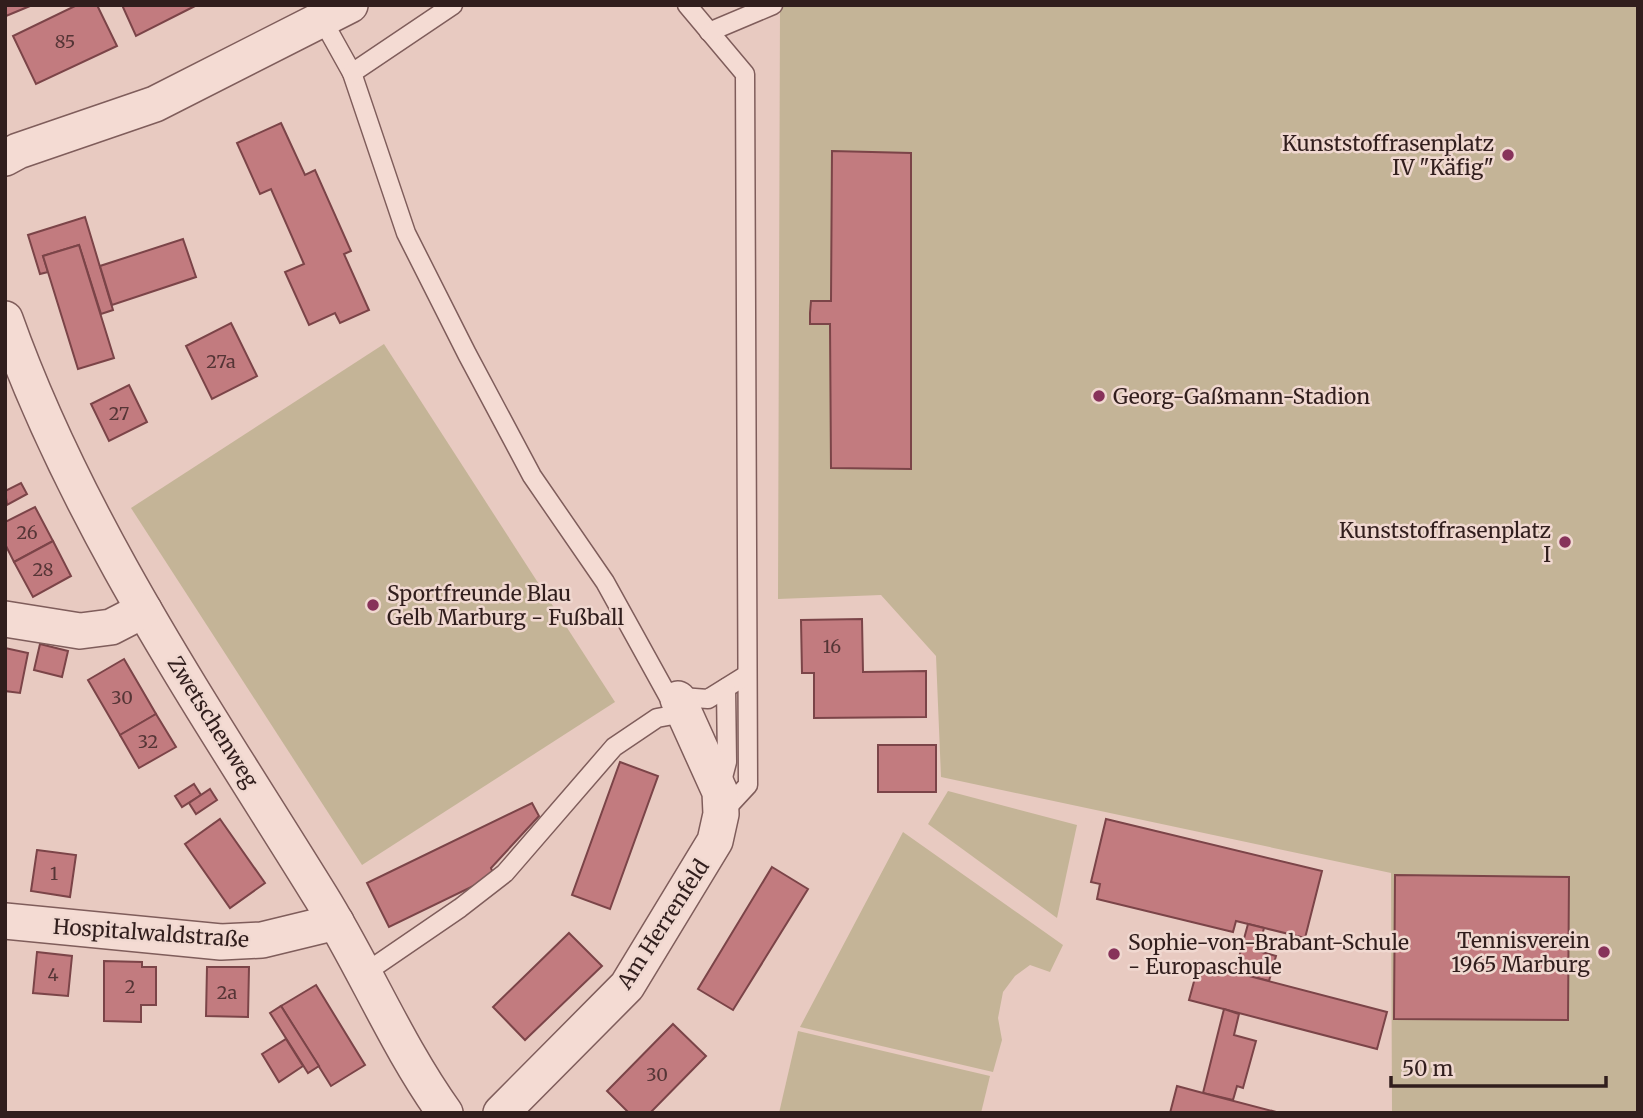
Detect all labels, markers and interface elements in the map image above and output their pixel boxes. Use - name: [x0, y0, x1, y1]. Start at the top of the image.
- house number: 85: [55, 30, 75, 53]
- place label: Kunststoffrasenplatz IV "Käfig": [1282, 130, 1494, 181]
- marker: Kunststoffrasenplatz IV "Käfig": [1500, 147, 1516, 163]
- house number: 27a: [206, 350, 236, 373]
- place label: Georg-Gaßmann-Stadion: [1113, 383, 1370, 410]
- marker: Georg-Gaßmann-Stadion: [1091, 388, 1107, 404]
- house number: 27: [109, 402, 129, 425]
- place label: Kunststoffrasenplatz I: [1339, 517, 1551, 568]
- house number: 26: [16, 521, 38, 544]
- marker: Kunststoffrasenplatz I: [1557, 534, 1573, 550]
- house number: 28: [32, 558, 54, 581]
- place label: Sportfreunde Blau Gelb Marburg - Fußball: [387, 580, 625, 631]
- marker: Sportfreunde Blau Gelb Marburg - Fußball: [365, 597, 381, 613]
- house number: 16: [823, 635, 841, 658]
- street label: Zwetschenweg: [162, 651, 264, 793]
- house number: 30: [111, 686, 133, 709]
- house number: 32: [138, 730, 158, 753]
- street label: Am Herrenfeld: [611, 854, 715, 995]
- house number: 1: [50, 862, 58, 885]
- street label: Hospitalwaldstraße: [52, 913, 250, 953]
- place label: Tennisverein 1965 Marburg: [1451, 927, 1590, 978]
- place label: Sophie-von-Brabant-Schule - Europaschule: [1128, 929, 1409, 980]
- marker: Tennisverein 1965 Marburg: [1596, 944, 1612, 960]
- marker: Sophie-von-Brabant-Schule - Europaschule: [1106, 946, 1122, 962]
- house number: 4: [47, 963, 59, 986]
- house number: 2: [125, 975, 135, 998]
- house number: 2a: [217, 981, 238, 1004]
- scale bar: [1391, 1044, 1606, 1088]
- text: 50 m: [1402, 1055, 1453, 1082]
- house number: 30: [646, 1063, 668, 1086]

